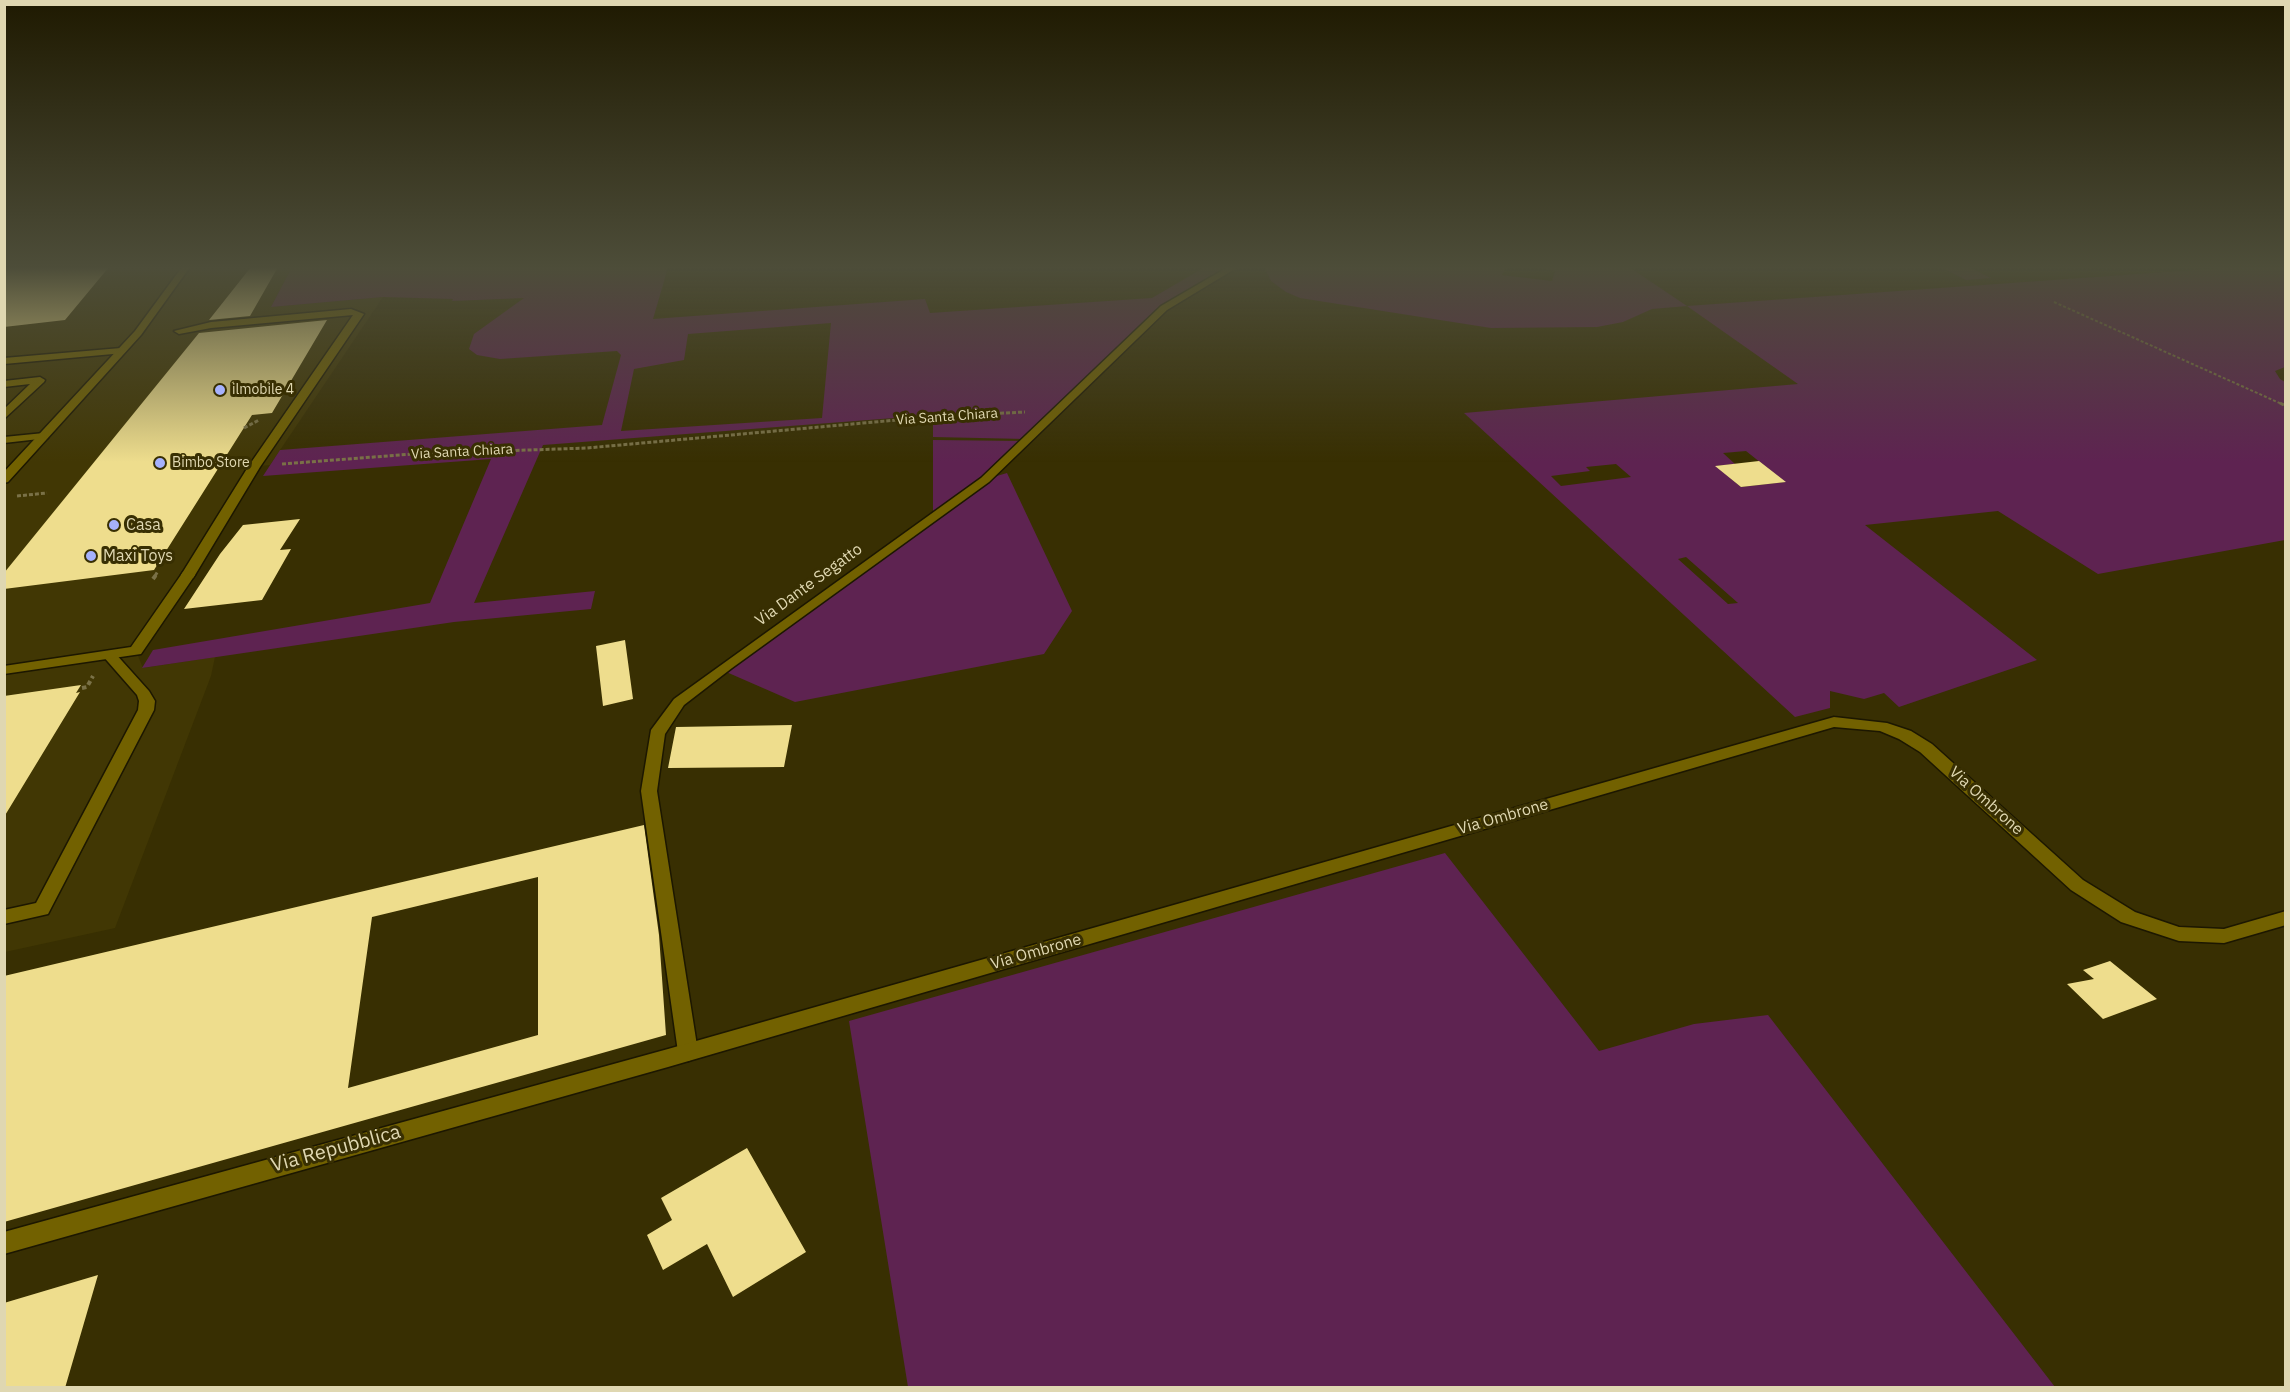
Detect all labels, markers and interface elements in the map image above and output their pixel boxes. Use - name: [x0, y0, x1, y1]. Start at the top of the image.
- place label: ilmobile 4: [232, 382, 294, 398]
- marker: ilmobile 4: [213, 383, 227, 397]
- street label: Via Santa Chiara: [895, 405, 999, 429]
- street label: Via Santa Chiara: [411, 441, 513, 463]
- place label: Bimbo Store: [172, 455, 250, 471]
- marker: Bimbo Store: [153, 456, 167, 470]
- place label: Casa: [126, 515, 161, 535]
- marker: Casa: [107, 518, 121, 532]
- street label: Via Dante Segatto: [752, 540, 866, 630]
- place label: Maxi Toys: [103, 546, 173, 566]
- marker: Maxi Toys: [84, 549, 98, 563]
- street label: Via Ombrone: [1945, 763, 2027, 839]
- street label: Via Ombrone: [1456, 795, 1550, 839]
- street label: Via Ombrone: [989, 930, 1083, 974]
- street label: Via Repubblica: [268, 1120, 404, 1178]

